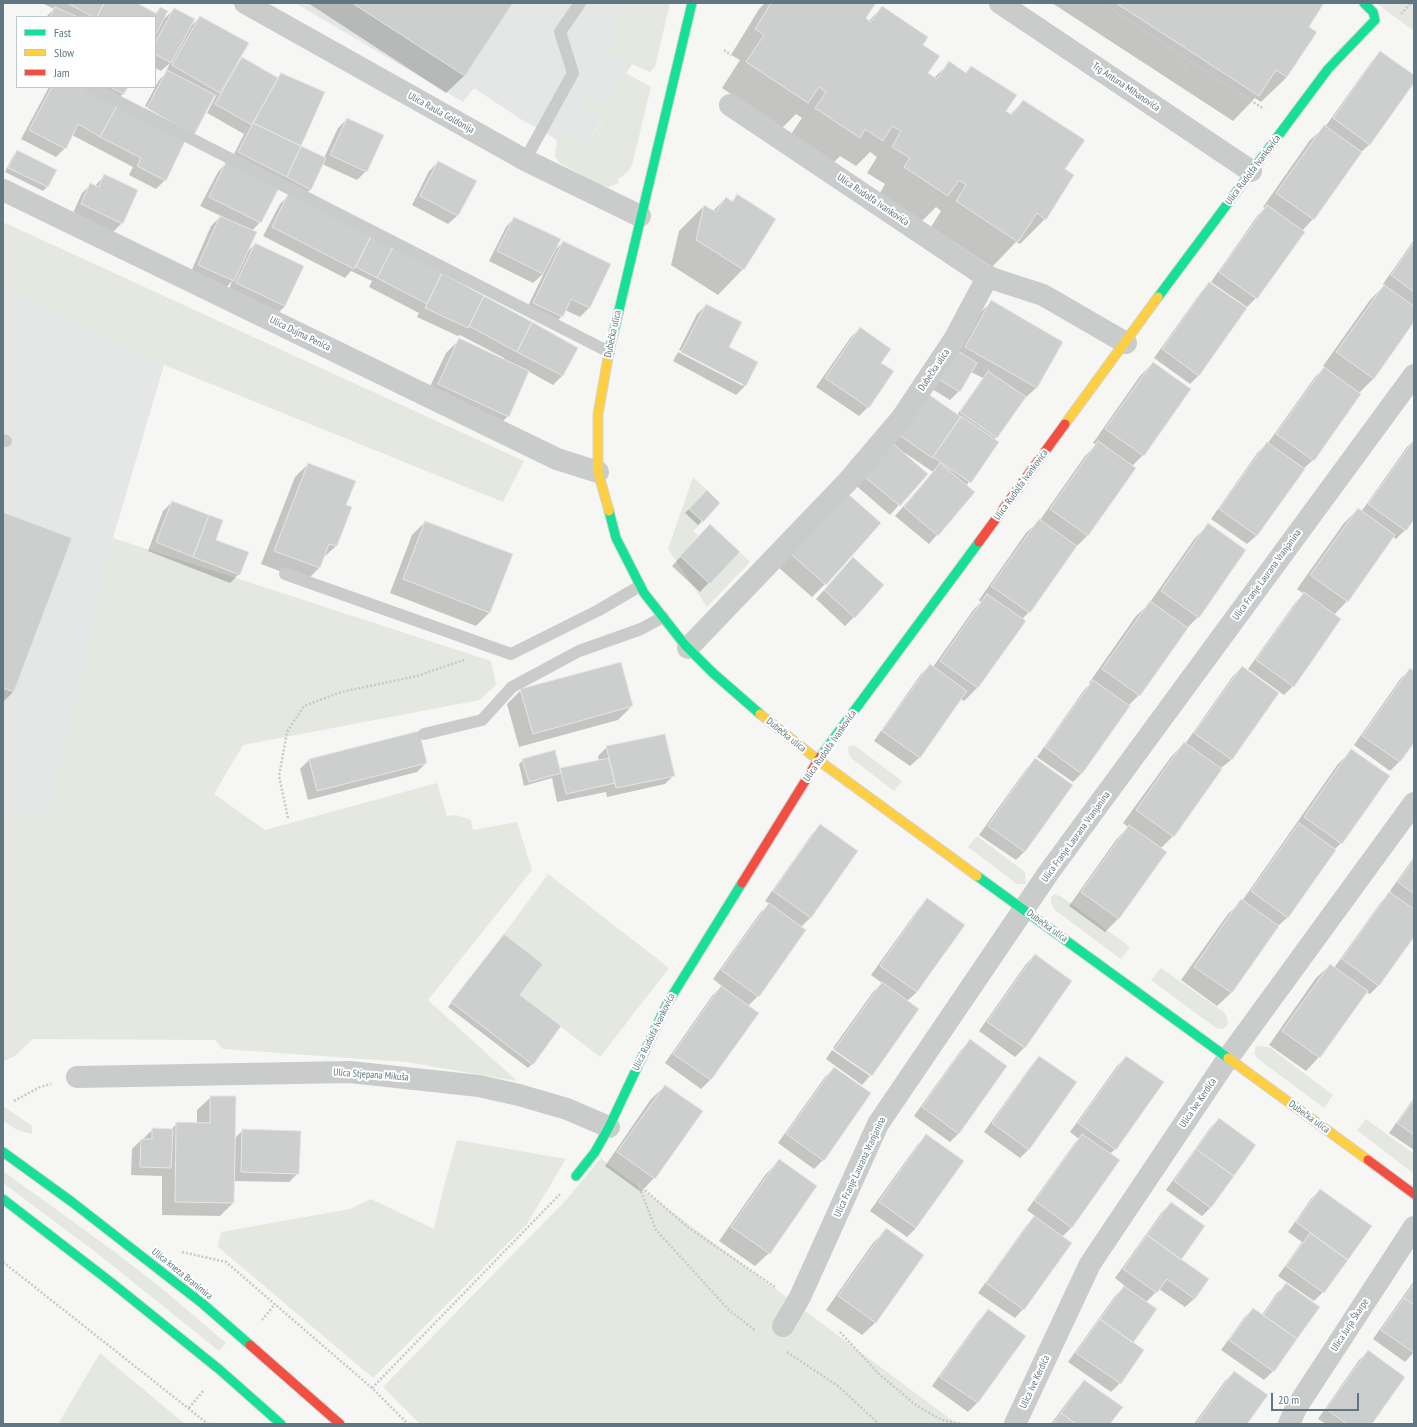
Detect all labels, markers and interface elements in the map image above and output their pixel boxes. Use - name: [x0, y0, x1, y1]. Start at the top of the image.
- legend: [16, 16, 156, 88]
- text: Fast: [54, 25, 71, 40]
- text: Slow: [54, 45, 74, 60]
- street label: Trg Antuna Mihanovića: [1090, 60, 1162, 114]
- text: Jam: [54, 65, 70, 80]
- street label: Ulica Raula Goldonija: [406, 90, 476, 136]
- street label: Ulica Rudolfa Ivankovića: [1223, 133, 1283, 207]
- street label: Ulica Rudolfa Ivankovića: [835, 171, 911, 229]
- street label: Dubečka ulica: [602, 309, 624, 359]
- street label: Ulica Dujma Penića: [268, 314, 332, 354]
- street label: Dubečka ulica: [916, 347, 952, 393]
- street label: Ulica Rudolfa Ivankovića: [991, 447, 1051, 523]
- street label: Ulica Franje Laurana Vranjanina: [1230, 527, 1304, 623]
- street label: Ulica Rudolfa Ivankovića: [801, 708, 859, 784]
- street label: Dubečka ulica: [764, 715, 808, 755]
- street label: Ulica Franje Laurana Vranjanina: [1039, 789, 1113, 885]
- street label: Dubečka ulica: [1024, 907, 1070, 945]
- street label: Ulica Rudolfa Ivankovića: [630, 991, 678, 1073]
- street label: Ulica Stjepana Mikuša: [333, 1066, 409, 1084]
- street label: Ulica Ive Kerdića: [1177, 1076, 1219, 1130]
- street label: Dubečka ulica: [1286, 1098, 1332, 1136]
- street label: Ulica Franje Laurana Vranjanina: [832, 1115, 888, 1219]
- street label: Ulica kneza Branimira: [149, 1246, 215, 1302]
- street label: Ulica Jurja Škarpe: [1328, 1296, 1372, 1354]
- street label: Ulica Ive Kerdića: [1017, 1353, 1053, 1411]
- scale bar: [1273, 1385, 1361, 1411]
- text: 20 m: [1278, 1392, 1299, 1407]

